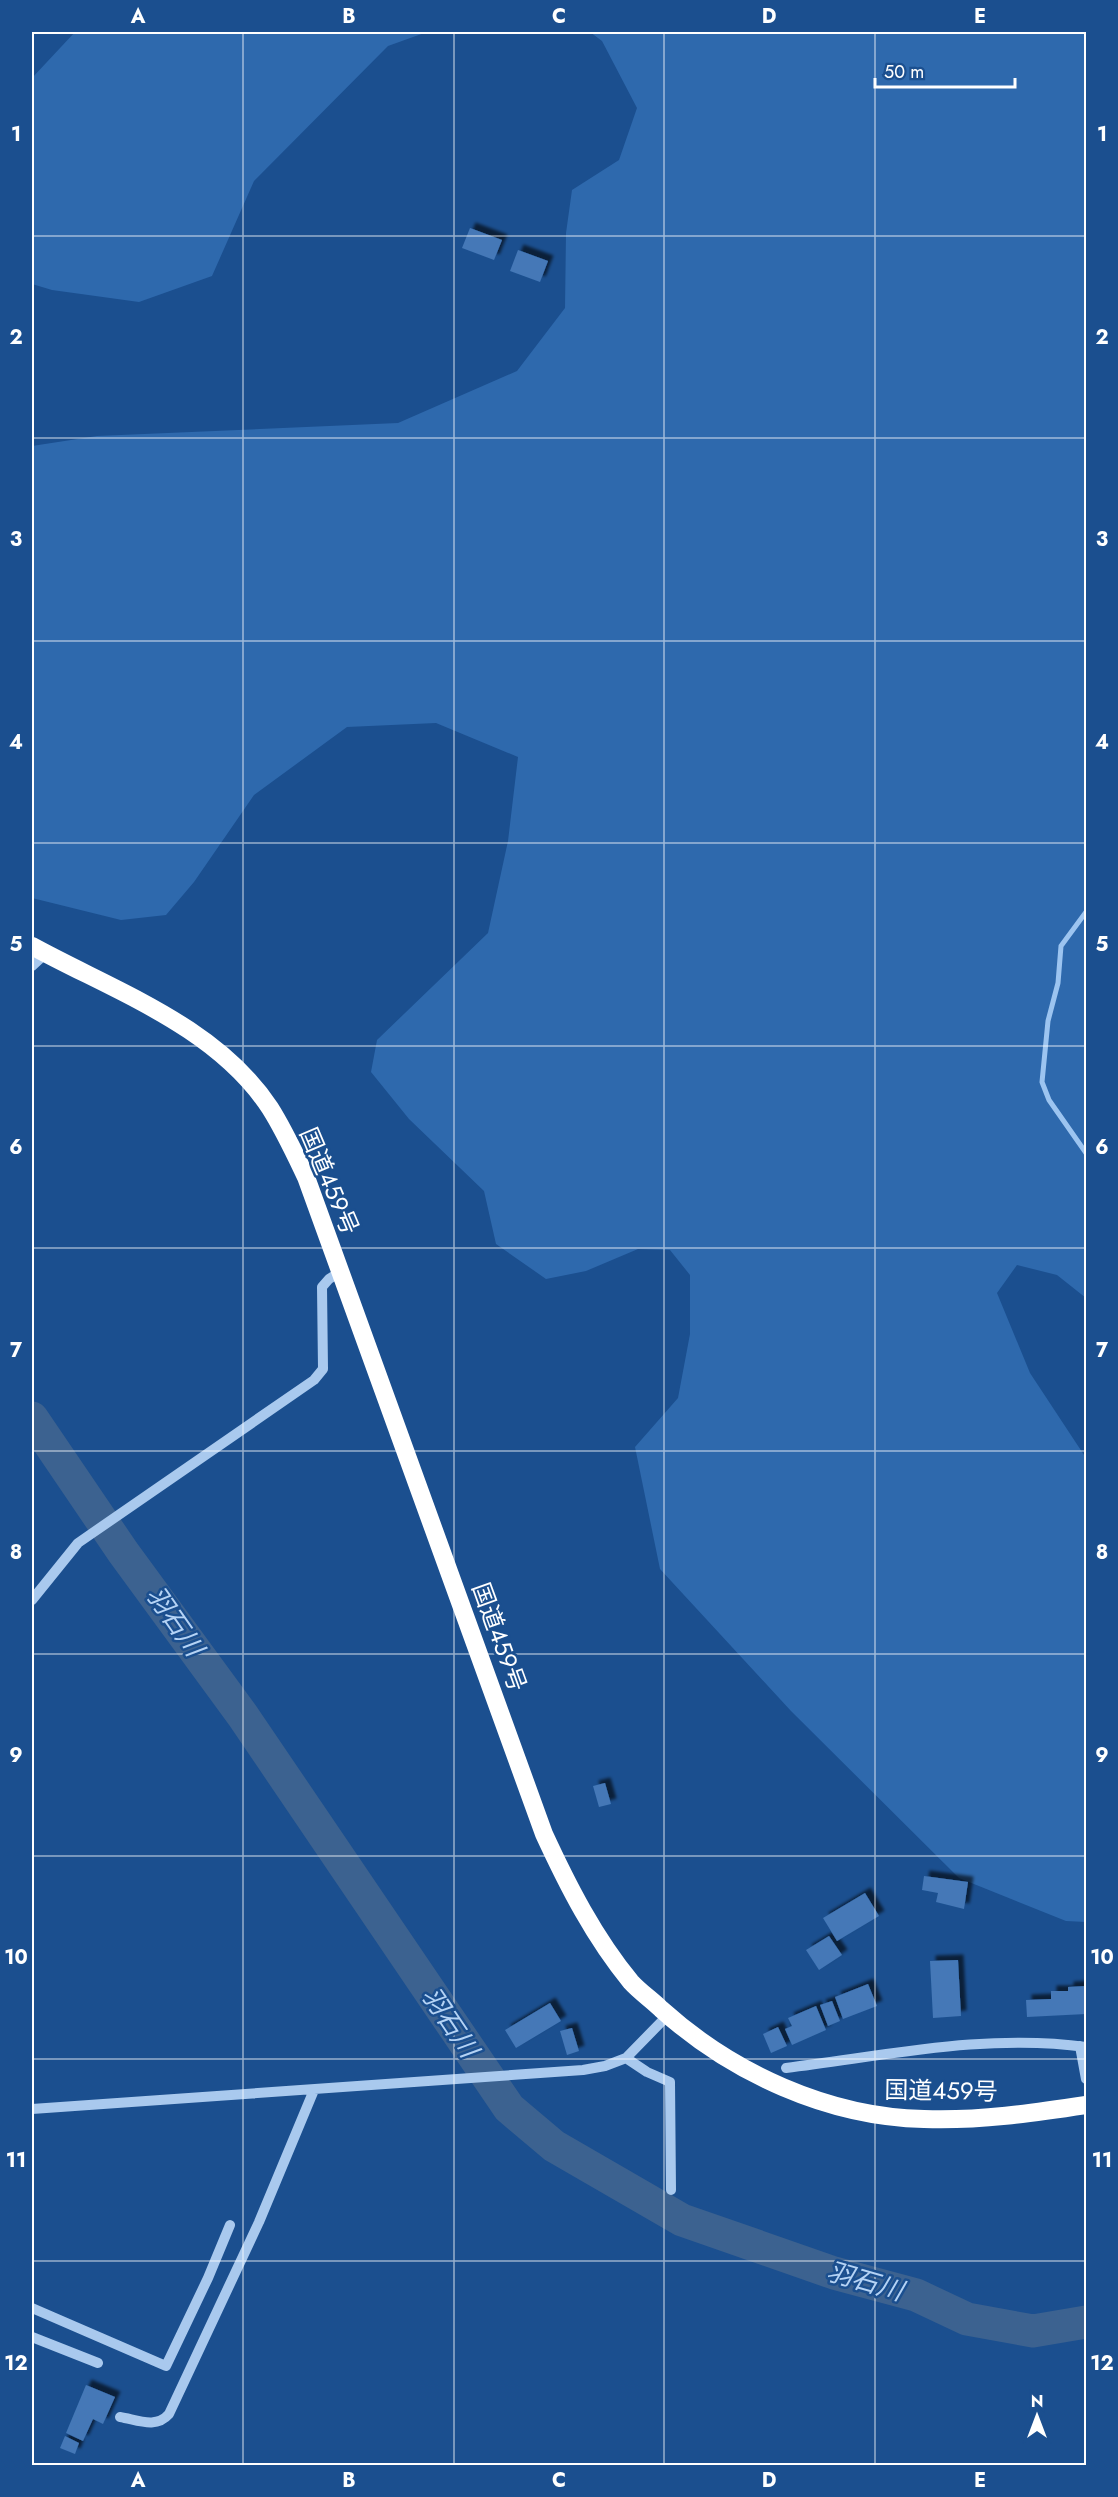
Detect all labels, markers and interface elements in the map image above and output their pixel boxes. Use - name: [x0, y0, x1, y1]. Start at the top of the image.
- text: A: [130, 2, 146, 31]
- text: B: [342, 2, 356, 31]
- text: C: [552, 2, 566, 31]
- text: D: [762, 2, 776, 31]
- text: E: [974, 2, 986, 31]
- scale bar: [875, 51, 1014, 89]
- text: 50 m: [884, 59, 924, 85]
- text: 1: [11, 120, 21, 149]
- text: 1: [1097, 120, 1107, 149]
- text: 2: [9, 323, 23, 352]
- text: 2: [1095, 323, 1109, 352]
- text: 3: [10, 525, 22, 554]
- text: 3: [1096, 525, 1108, 554]
- text: 4: [9, 728, 23, 757]
- text: 4: [1095, 728, 1109, 757]
- text: 5: [10, 930, 23, 959]
- text: 5: [1096, 930, 1109, 959]
- street label: 国道459号: [291, 1122, 368, 1240]
- text: 6: [9, 1133, 23, 1162]
- text: 6: [1095, 1133, 1109, 1162]
- text: 7: [10, 1336, 23, 1365]
- text: 7: [1096, 1336, 1109, 1365]
- text: 8: [10, 1538, 22, 1567]
- text: 8: [1096, 1538, 1108, 1567]
- water label: 羽石川: [137, 1578, 215, 1666]
- street label: 国道459号: [464, 1578, 535, 1696]
- text: 9: [9, 1741, 23, 1770]
- text: 9: [1095, 1741, 1109, 1770]
- text: 10: [4, 1943, 28, 1972]
- text: 10: [1090, 1943, 1114, 1972]
- water label: 羽石川: [412, 1979, 489, 2067]
- street label: 国道459号: [884, 2072, 998, 2109]
- text: 11: [6, 2146, 26, 2175]
- text: 11: [1092, 2146, 1112, 2175]
- water label: 羽石川: [822, 2252, 911, 2311]
- text: 12: [4, 2349, 28, 2378]
- text: 12: [1090, 2349, 1114, 2378]
- north arrow: [1007, 2386, 1067, 2446]
- text: N: [1031, 2390, 1043, 2413]
- text: A: [130, 2466, 146, 2495]
- text: B: [342, 2466, 356, 2495]
- text: C: [552, 2466, 566, 2495]
- text: D: [762, 2466, 776, 2495]
- text: E: [974, 2466, 986, 2495]

